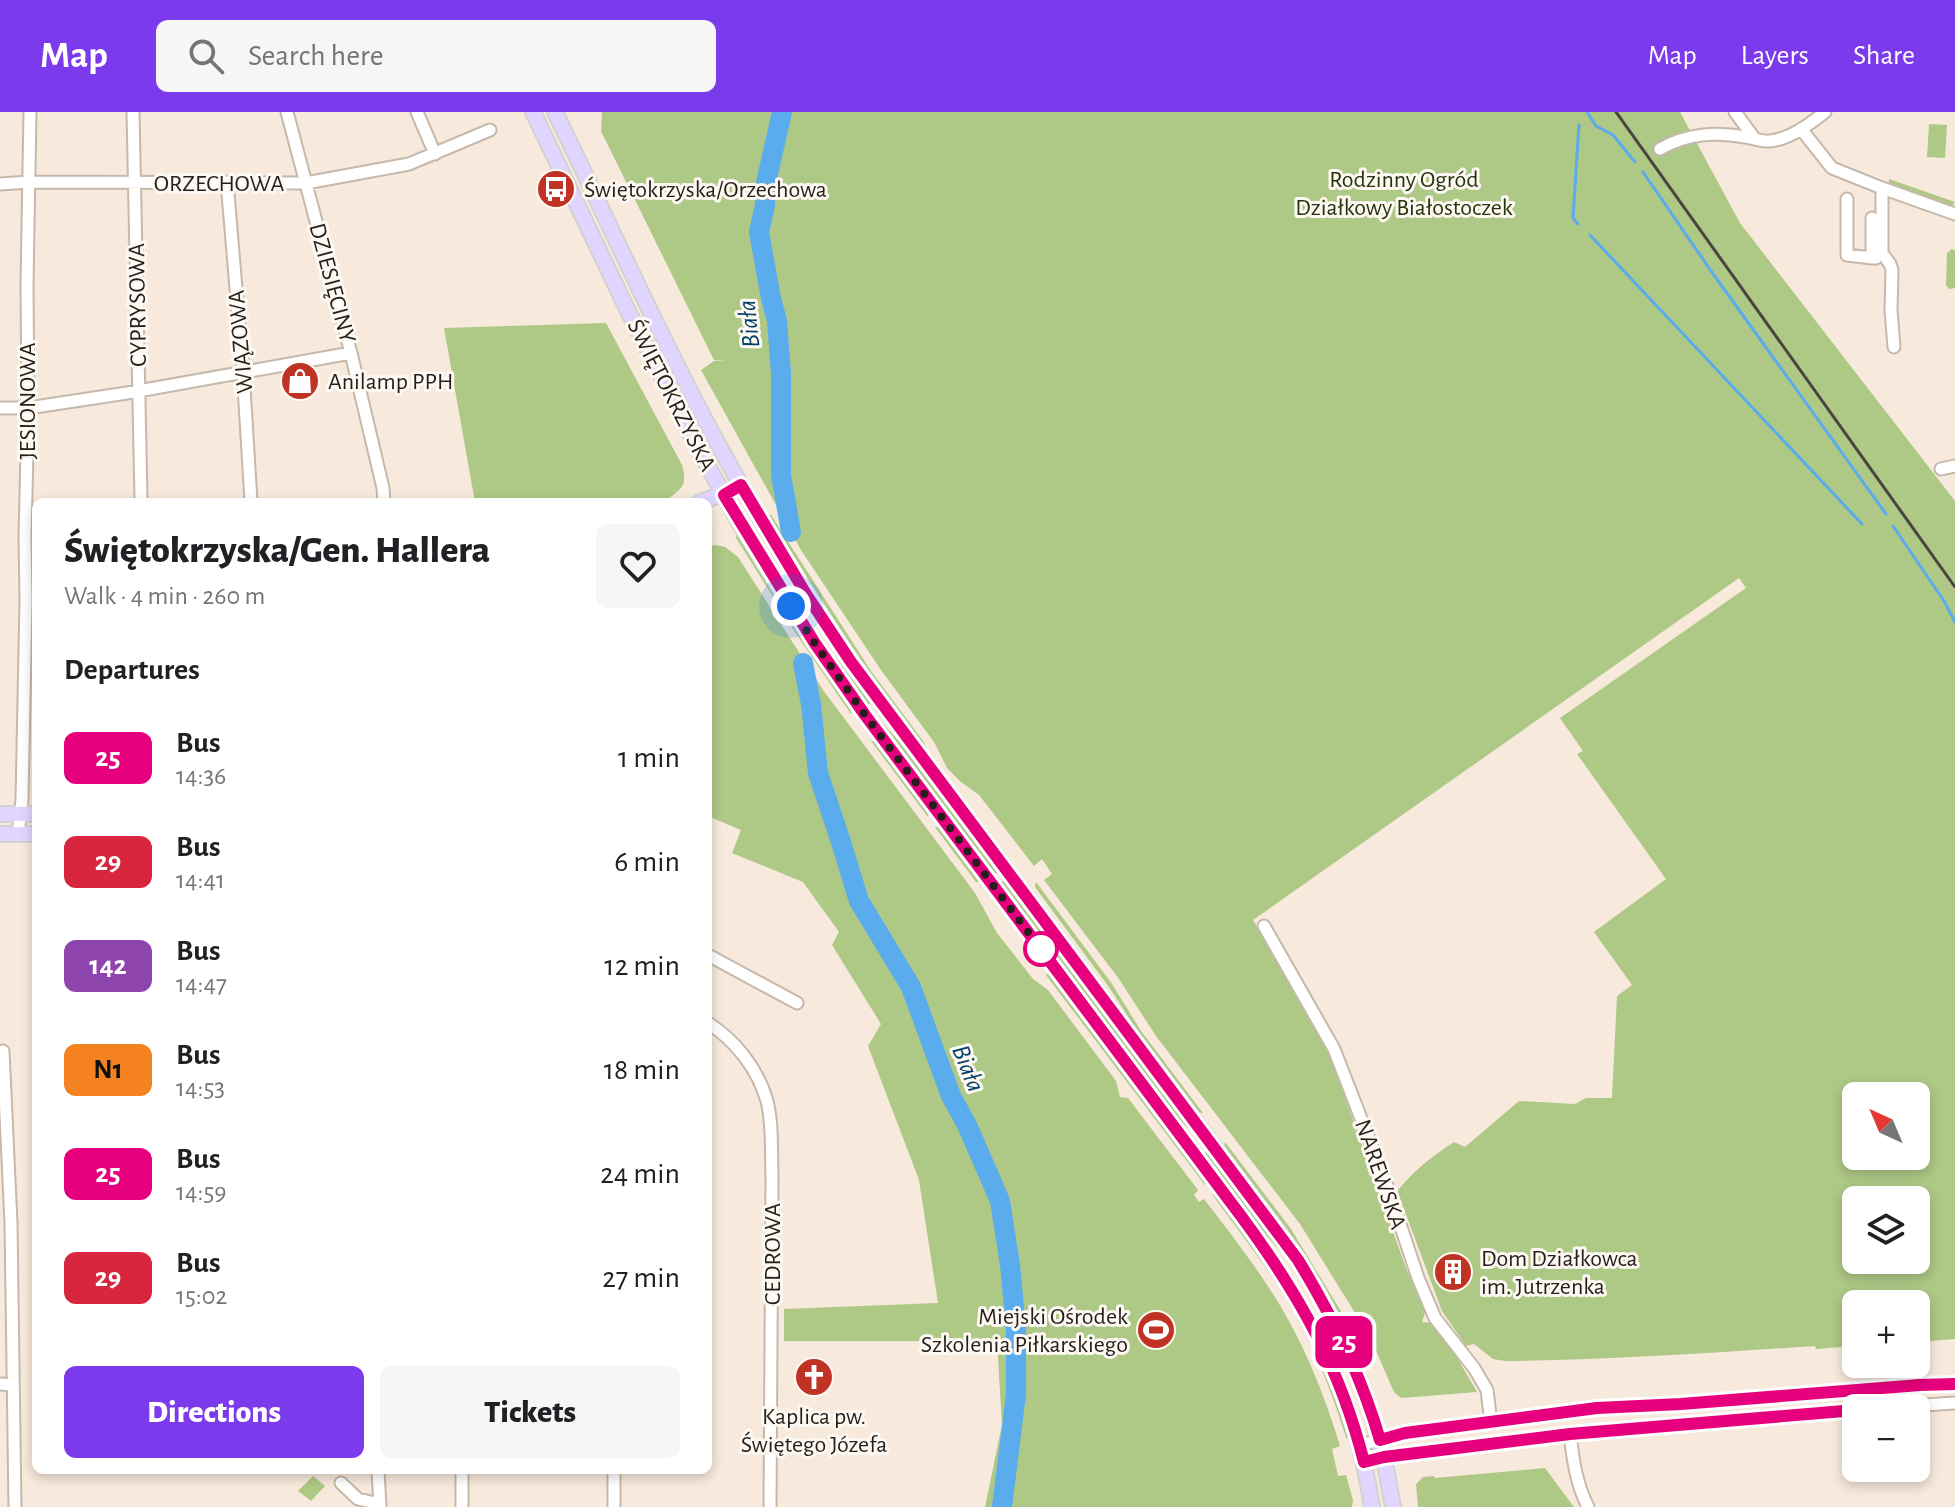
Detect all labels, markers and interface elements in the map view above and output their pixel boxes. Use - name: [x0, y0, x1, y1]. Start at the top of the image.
- search box: [156, 20, 716, 92]
- icon: search: [184, 34, 228, 78]
- text: Map: [40, 37, 108, 75]
- text: Search here: [248, 41, 384, 71]
- text: Map: [1648, 42, 1697, 70]
- text: Layers: [1741, 42, 1809, 70]
- text: Share: [1853, 42, 1915, 70]
- bus stop icon: Świętokrzyska/Orzechowa: [535, 168, 577, 210]
- park label: Rodzinny Ogród Działkowy Białostoczek: [1295, 168, 1513, 220]
- street label: ORZECHOWA: [154, 172, 284, 196]
- place label: Świętokrzyska/Orzechowa: [584, 176, 827, 202]
- street label: DZIESIĘCINY: [305, 221, 360, 346]
- street label: CYPRYSOWA: [125, 243, 151, 367]
- street label: WIĄZOWA: [224, 289, 257, 395]
- water label: Biała: [734, 299, 764, 349]
- street label: ŚWIĘTOKRZYSKA: [623, 315, 722, 475]
- street label: JESIONOWA: [16, 342, 40, 460]
- shop icon: Anilamp PPH: [279, 360, 321, 402]
- place label: Anilamp PPH: [328, 370, 453, 394]
- button: heart: [596, 524, 680, 608]
- text: Świętokrzyska/Gen. Hallera: [64, 532, 490, 570]
- text: Walk · 4 min · 260 m: [64, 583, 265, 609]
- your location: [771, 586, 811, 626]
- text: Departures: [64, 655, 200, 685]
- text: Bus: [176, 728, 221, 758]
- text: 1 min: [618, 743, 680, 773]
- text: 25: [95, 744, 121, 772]
- text: 14:36: [176, 763, 226, 789]
- text: Bus: [176, 832, 221, 862]
- text: 6 min: [614, 847, 680, 877]
- text: 29: [95, 848, 121, 876]
- text: 14:41: [176, 867, 225, 893]
- unlabelled marker: [1024, 932, 1058, 966]
- text: Bus: [176, 936, 221, 966]
- text: 12 min: [604, 951, 680, 981]
- text: 142: [89, 952, 127, 980]
- text: 14:47: [176, 971, 227, 997]
- text: Bus: [176, 1040, 221, 1070]
- water label: Biała: [947, 1041, 989, 1096]
- text: 18 min: [604, 1055, 680, 1085]
- text: N1: [93, 1056, 123, 1084]
- text: 14:53: [176, 1075, 225, 1101]
- north arrow: [1842, 1082, 1930, 1170]
- map controls: [1842, 1082, 1930, 1482]
- street label: NAREWSKA: [1350, 1116, 1410, 1232]
- text: Bus: [176, 1144, 221, 1174]
- text: 24 min: [600, 1159, 680, 1189]
- text: 25: [95, 1160, 121, 1188]
- text: 14:59: [176, 1179, 227, 1205]
- button: layers: [1842, 1186, 1930, 1274]
- street label: CEDROWA: [761, 1203, 785, 1305]
- place label: Dom Działkowca im. Jutrzenka: [1481, 1247, 1638, 1299]
- text: Bus: [176, 1248, 221, 1278]
- building icon: Dom Działkowca im. Jutrzenka: [1432, 1251, 1474, 1293]
- text: 27 min: [602, 1263, 680, 1293]
- text: 29: [95, 1264, 121, 1292]
- text: 15:02: [176, 1283, 227, 1309]
- button: +: [1842, 1290, 1930, 1378]
- place label: Miejski Ośrodek Szkolenia Piłkarskiego: [921, 1305, 1128, 1357]
- sports icon: Miejski Ośrodek Szkolenia Piłkarskiego: [1135, 1309, 1177, 1351]
- line badge: 25: [1308, 1316, 1380, 1368]
- text: 25: [1331, 1328, 1357, 1356]
- church icon: Kaplica pw. Świętego Józefa: [793, 1356, 835, 1398]
- button: Directions: [64, 1366, 364, 1458]
- button: Tickets: [380, 1366, 680, 1458]
- button: −: [1842, 1394, 1930, 1482]
- place label: Kaplica pw. Świętego Józefa: [741, 1405, 887, 1457]

